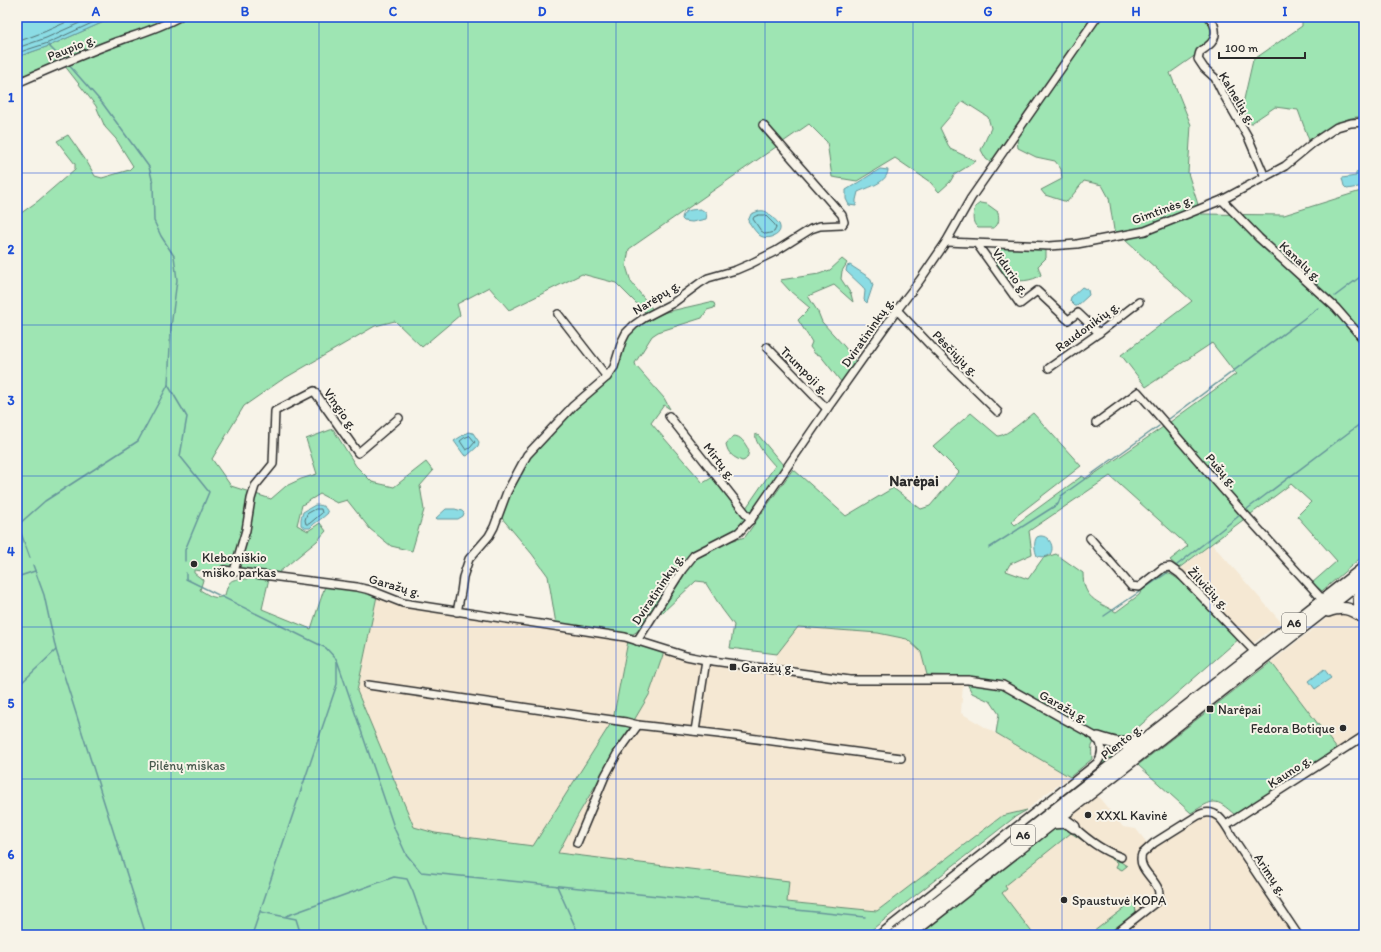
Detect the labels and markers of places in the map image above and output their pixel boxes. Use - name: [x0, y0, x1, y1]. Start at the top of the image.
- place label: Kleboniškio miško parkas: [202, 550, 276, 580]
- marker: Kleboniškio miško parkas: [189, 559, 199, 569]
- place label: Garažų g.: [741, 660, 794, 675]
- marker: Garažų g.: [728, 662, 738, 672]
- place label: Narėpai: [1218, 702, 1261, 717]
- marker: Narėpai: [1205, 704, 1215, 714]
- place label: Fedora Botique: [1251, 721, 1335, 736]
- marker: Fedora Botique: [1338, 723, 1348, 733]
- place label: XXXL Kavinė: [1096, 808, 1167, 823]
- marker: XXXL Kavinė: [1083, 810, 1093, 820]
- place label: Spaustuvė KOPA: [1072, 893, 1167, 908]
- marker: Spaustuvė KOPA: [1059, 895, 1069, 905]

